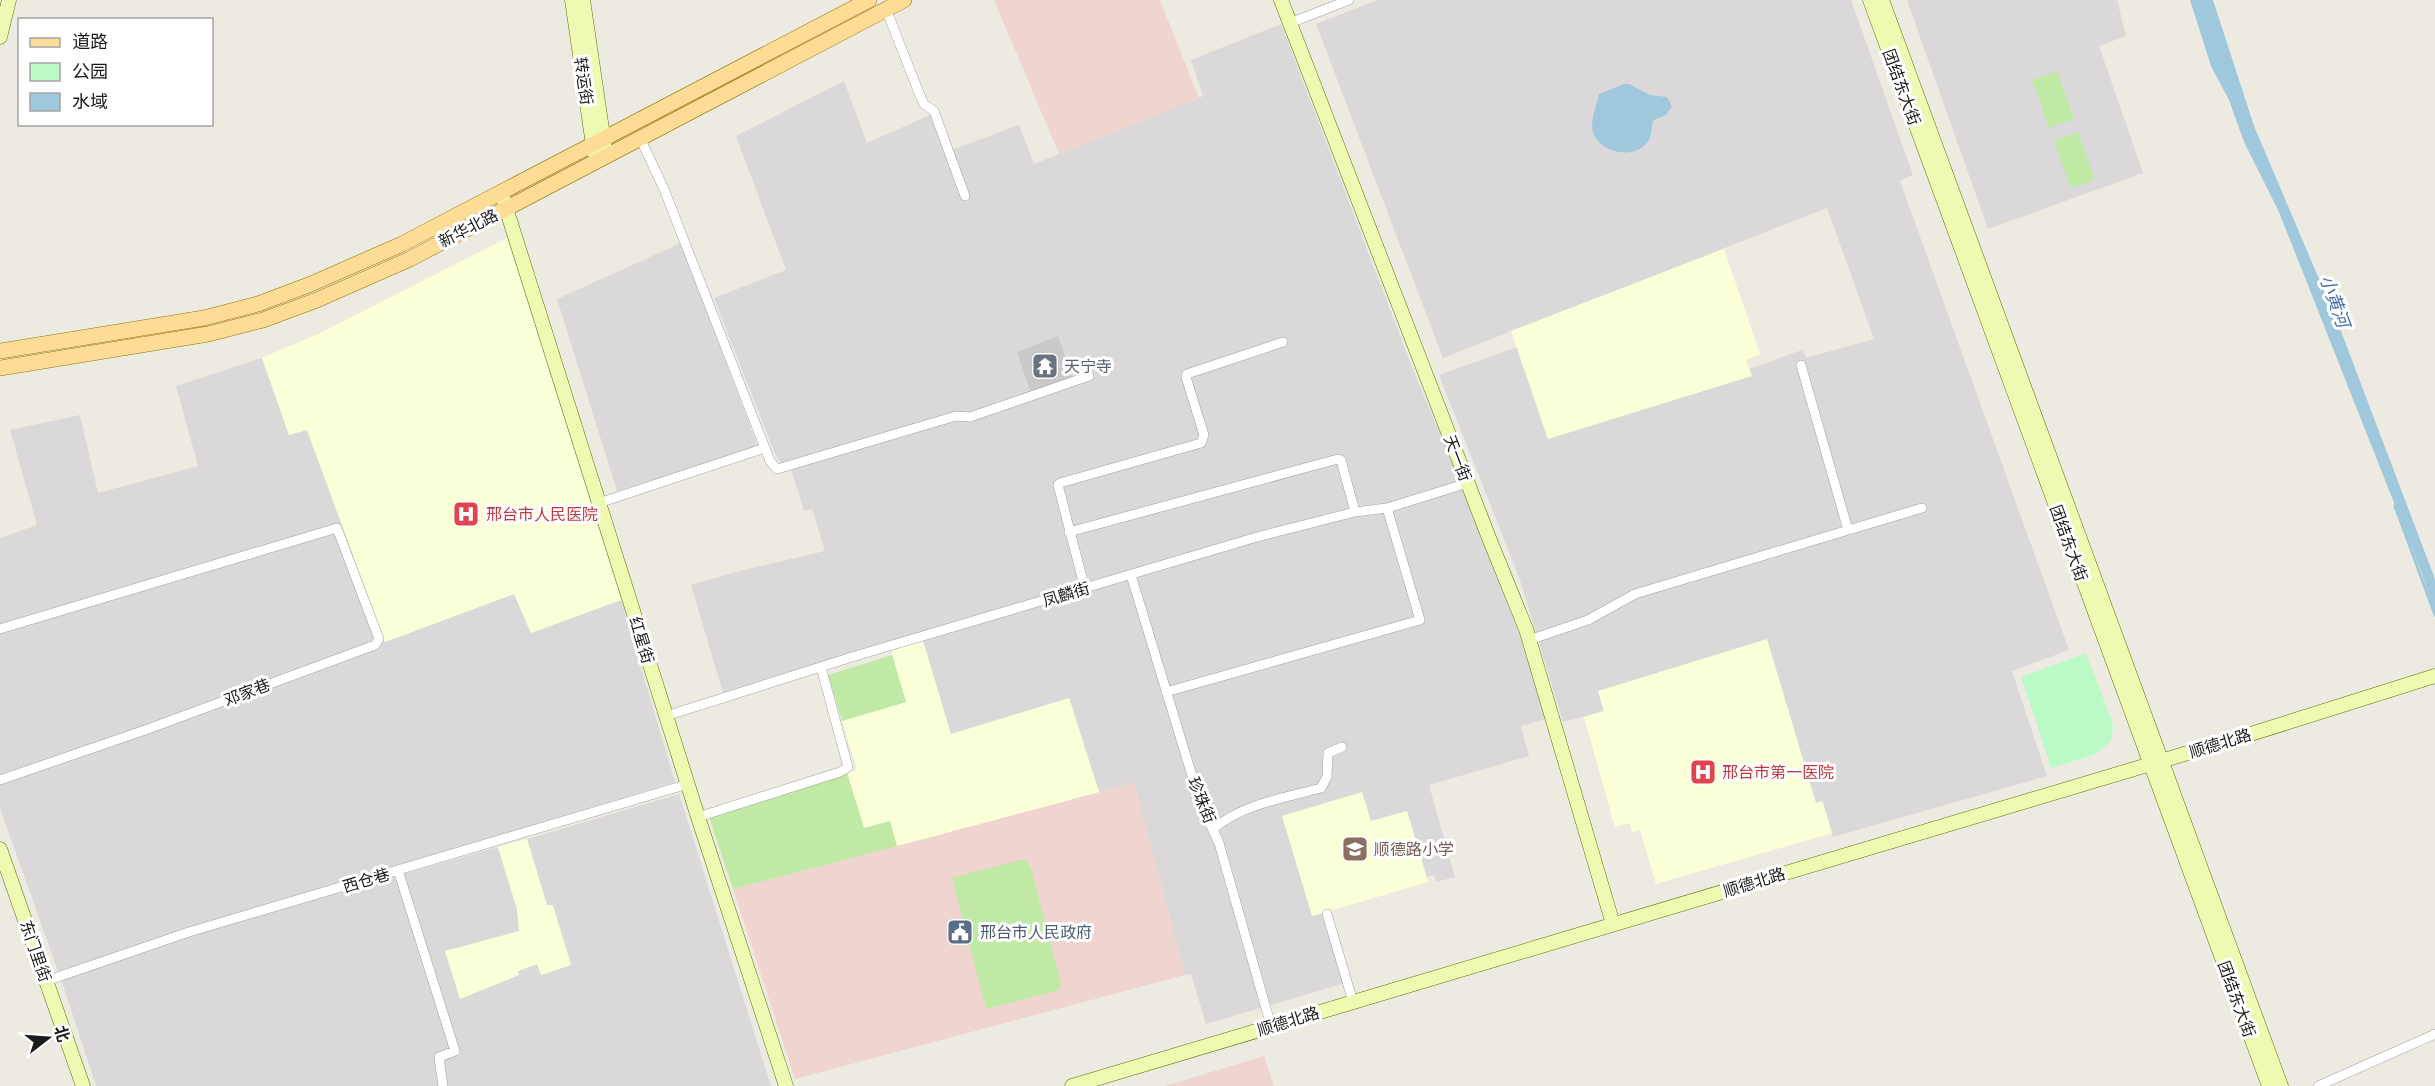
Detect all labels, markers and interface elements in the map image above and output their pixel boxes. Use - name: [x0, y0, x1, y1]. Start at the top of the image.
- legend: [18, 18, 213, 126]
- text: 道路: [72, 28, 108, 55]
- street label: 团结东大街: [1877, 45, 1927, 129]
- street label: 转运街: [569, 56, 599, 106]
- text: 公园: [72, 58, 108, 85]
- text: 水域: [72, 88, 108, 115]
- street label: 新华北路: [434, 203, 502, 253]
- water label: 小黄河: [2313, 271, 2358, 334]
- temple icon: 天宁寺: [1030, 351, 1060, 381]
- place label: 天宁寺: [1064, 354, 1112, 378]
- street label: 天一街: [1438, 431, 1478, 485]
- hospital icon: 邢台市人民医院: [451, 499, 481, 529]
- street label: 团结东大街: [2044, 501, 2094, 585]
- place label: 邢台市人民医院: [486, 502, 598, 526]
- street label: 凤麟街: [1040, 576, 1092, 612]
- street label: 红星街: [624, 614, 660, 666]
- street label: 邓家巷: [220, 672, 274, 712]
- street label: 顺德北路: [2186, 722, 2254, 764]
- hospital icon: 邢台市第一医院: [1688, 757, 1718, 787]
- place label: 邢台市第一医院: [1722, 760, 1834, 784]
- street label: 珍珠街: [1182, 773, 1222, 827]
- school or university icon: 顺德路小学: [1340, 834, 1370, 864]
- place label: 顺德路小学: [1374, 837, 1454, 861]
- street label: 顺德北路: [1720, 861, 1788, 903]
- street label: 西仓巷: [340, 862, 392, 898]
- street label: 东门里街: [14, 917, 58, 985]
- public building icon: 邢台市人民政府: [945, 917, 975, 947]
- place label: 邢台市人民政府: [980, 920, 1092, 944]
- street label: 团结东大街: [2212, 957, 2262, 1041]
- street label: 顺德北路: [1254, 1000, 1322, 1042]
- north arrow: [18, 1008, 78, 1068]
- text: 北: [49, 1022, 76, 1045]

